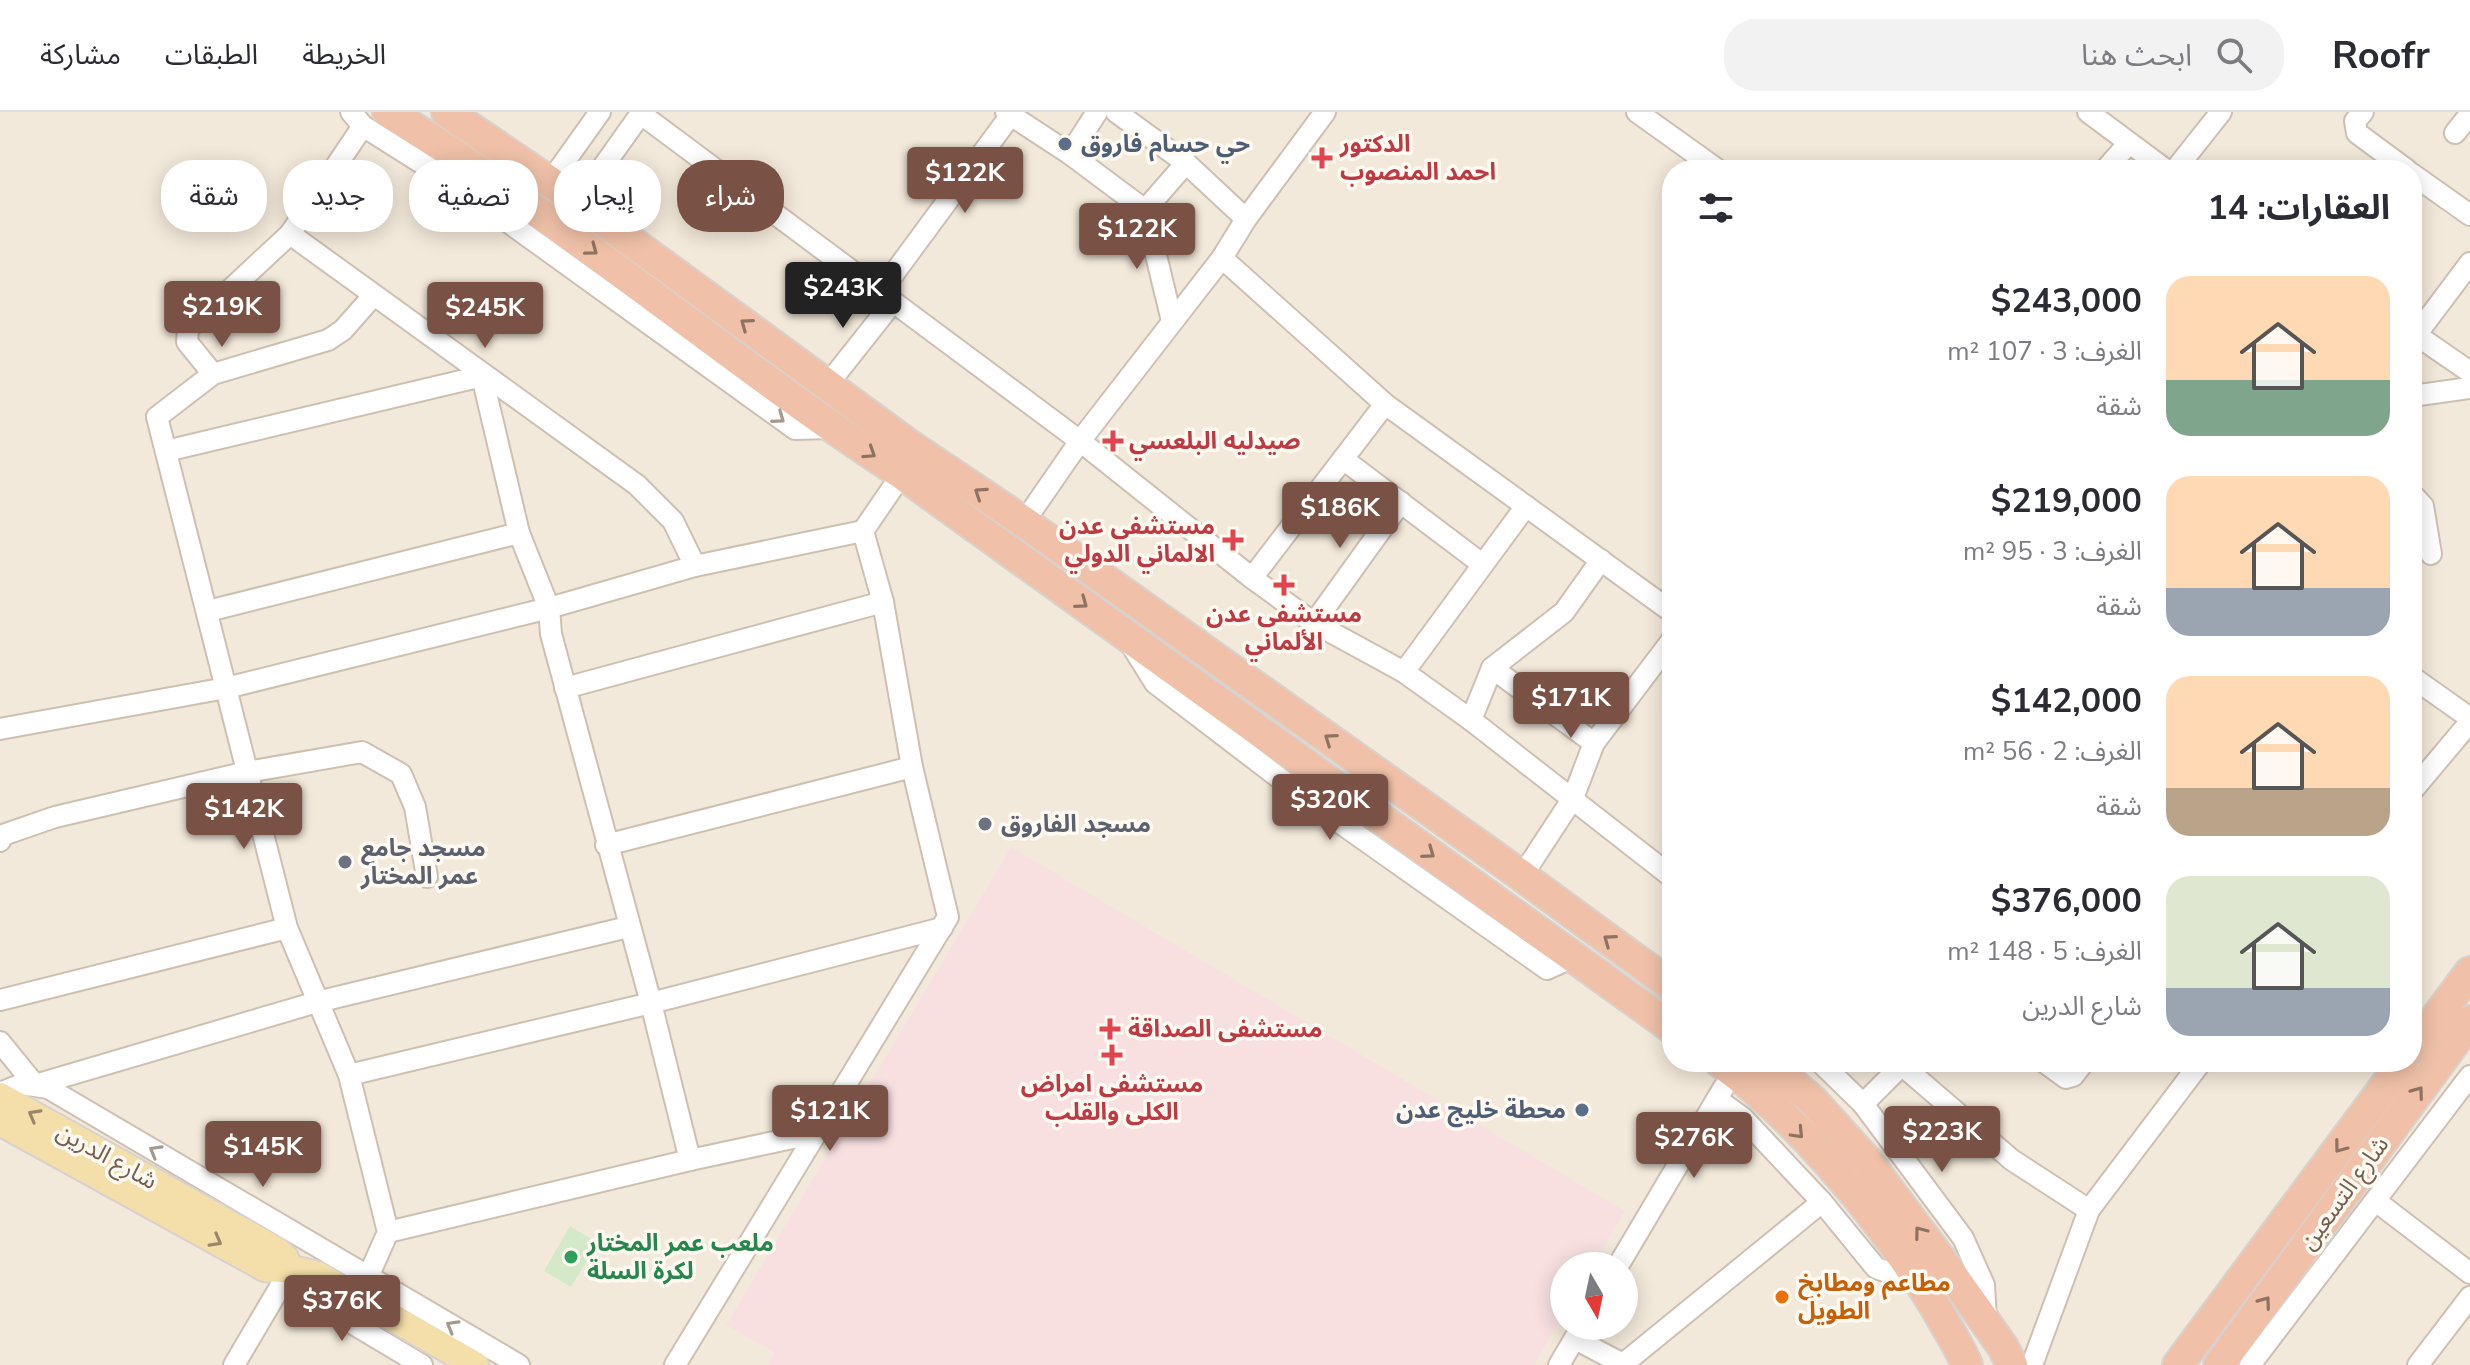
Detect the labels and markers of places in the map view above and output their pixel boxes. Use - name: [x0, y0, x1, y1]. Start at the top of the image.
- place label: حي حسام فاروق: [1081, 128, 1250, 164]
- place label: الدكتور احمد المنصوب: [1339, 128, 1496, 188]
- marker: حي حسام فاروق: [1056, 135, 1074, 153]
- pin: $122K: [909, 147, 1021, 215]
- marker: الدكتور احمد المنصوب: [1311, 147, 1333, 169]
- pin: $122K: [1081, 203, 1193, 271]
- pin: $243K: [787, 262, 899, 330]
- pin: $219K: [166, 281, 278, 349]
- pin: $245K: [429, 282, 541, 350]
- place label: صيدليه البلعسي: [1129, 425, 1301, 461]
- marker: صيدليه البلعسي: [1104, 432, 1122, 450]
- pin: $186K: [1284, 482, 1396, 550]
- place label: مستشفى عدن الالماني الدولي: [1059, 510, 1215, 574]
- marker: مستشفى عدن الالماني الدولي: [1222, 529, 1244, 551]
- marker: مستشفى عدن الألماني: [1273, 574, 1295, 596]
- place label: مستشفى عدن الألماني: [1206, 598, 1362, 662]
- pin: $171K: [1515, 672, 1627, 740]
- pin: $320K: [1274, 774, 1386, 842]
- pin: $142K: [188, 783, 300, 851]
- place label: مسجد الفاروق: [1001, 808, 1151, 840]
- marker: مسجد الفاروق: [976, 815, 994, 833]
- place label: مسجد جامع عمر المختار: [360, 832, 486, 892]
- marker: مسجد جامع عمر المختار: [336, 853, 354, 871]
- place label: مستشفى الصداقة: [1128, 1013, 1323, 1045]
- marker: مستشفى الصداقة: [1099, 1018, 1121, 1040]
- marker: مستشفى امراض الكلى والقلب: [1101, 1044, 1123, 1066]
- place label: مستشفى امراض الكلى والقلب: [1021, 1068, 1203, 1128]
- pin: $121K: [774, 1085, 886, 1153]
- place label: محطة خليج عدن: [1396, 1094, 1566, 1128]
- marker: محطة خليج عدن: [1573, 1101, 1591, 1119]
- pin: $223K: [1886, 1106, 1998, 1174]
- pin: $276K: [1638, 1112, 1750, 1180]
- pin: $145K: [207, 1121, 319, 1189]
- place label: ملعب عمر المختار لكرة السلة: [586, 1227, 774, 1287]
- marker: ملعب عمر المختار لكرة السلة: [562, 1248, 580, 1266]
- place label: مطاعم ومطابخ الطويل: [1798, 1267, 1951, 1327]
- pin: $376K: [286, 1275, 398, 1343]
- marker: مطاعم ومطابخ الطويل: [1773, 1288, 1791, 1306]

